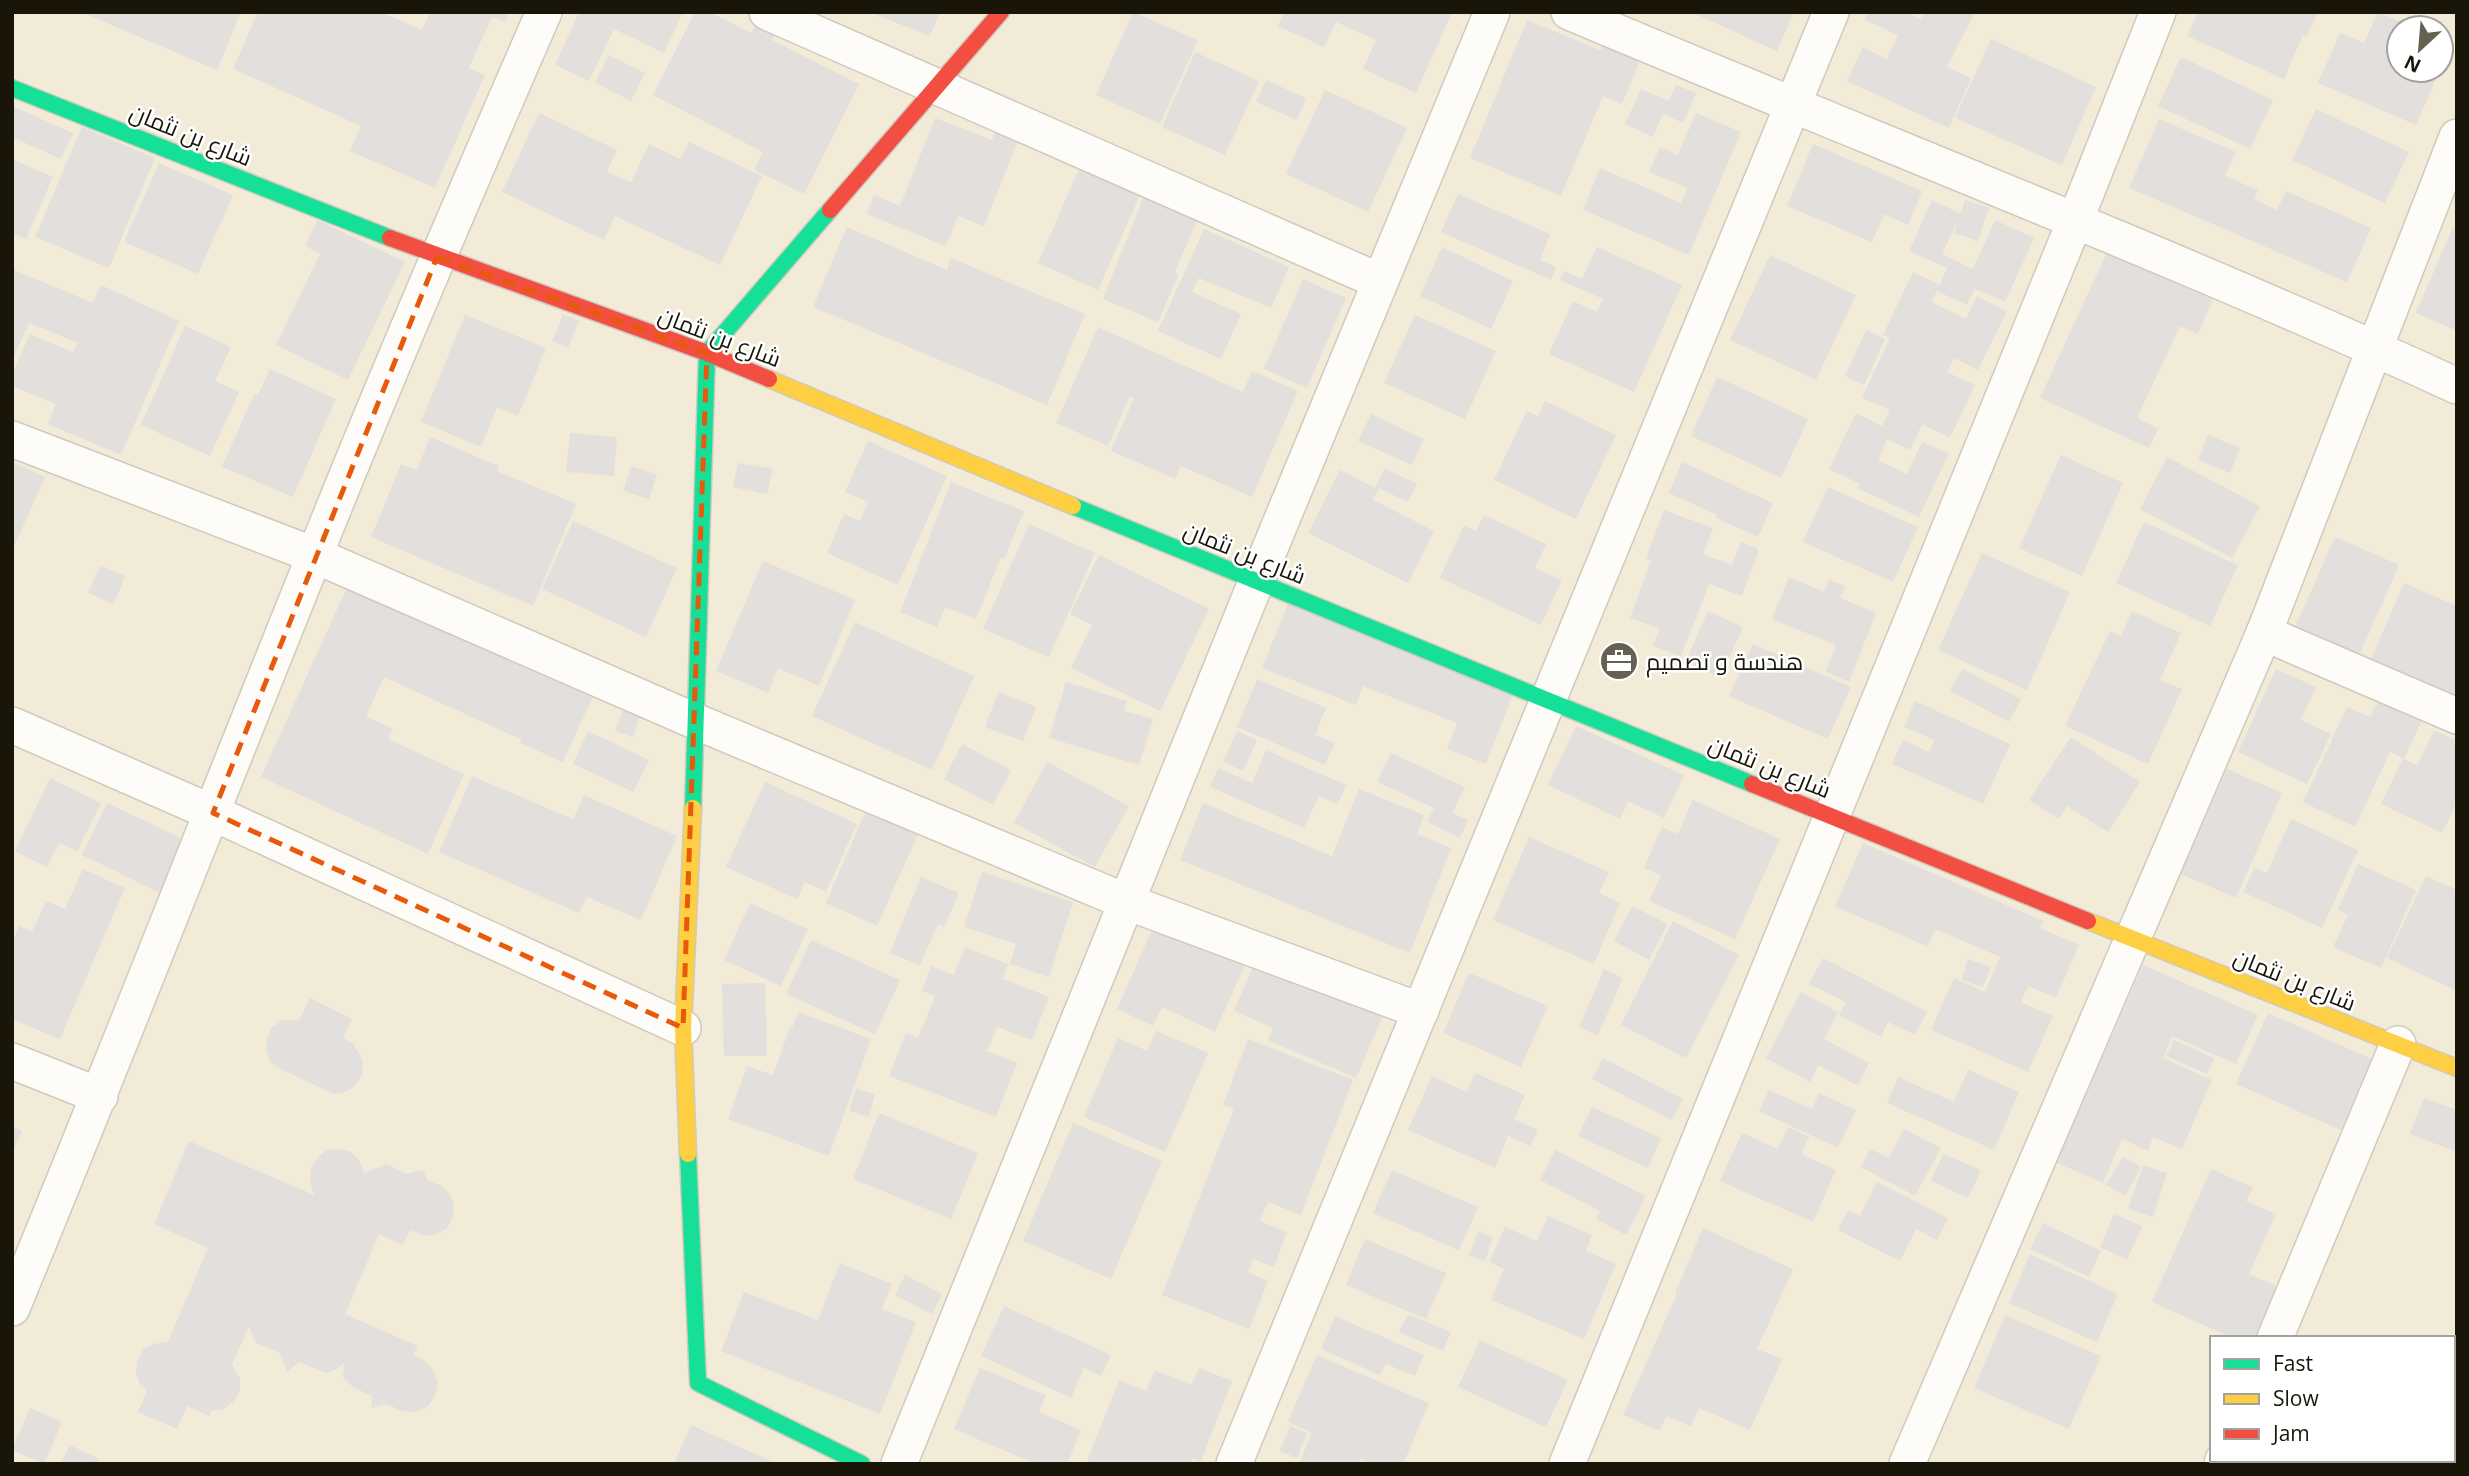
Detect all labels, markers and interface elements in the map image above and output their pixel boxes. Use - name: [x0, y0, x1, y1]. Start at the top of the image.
- north arrow: [2385, 14, 2455, 84]
- text: N: [2400, 49, 2425, 79]
- street label: شارع بن نثمان: [125, 95, 257, 174]
- street label: شارع بن نثمان: [654, 298, 786, 375]
- street label: شارع بن نثمان: [1179, 513, 1311, 592]
- office icon: هندسة و تصميم: [1598, 640, 1640, 682]
- place label: هندسة و تصميم: [1646, 645, 1803, 678]
- street label: شارع بن نثمان: [1704, 727, 1836, 806]
- street label: شارع بن نثمان: [2229, 940, 2361, 1019]
- legend: [2210, 1336, 2455, 1462]
- text: Fast: [2273, 1349, 2313, 1377]
- text: Slow: [2273, 1384, 2319, 1412]
- text: Jam: [2271, 1419, 2310, 1447]

